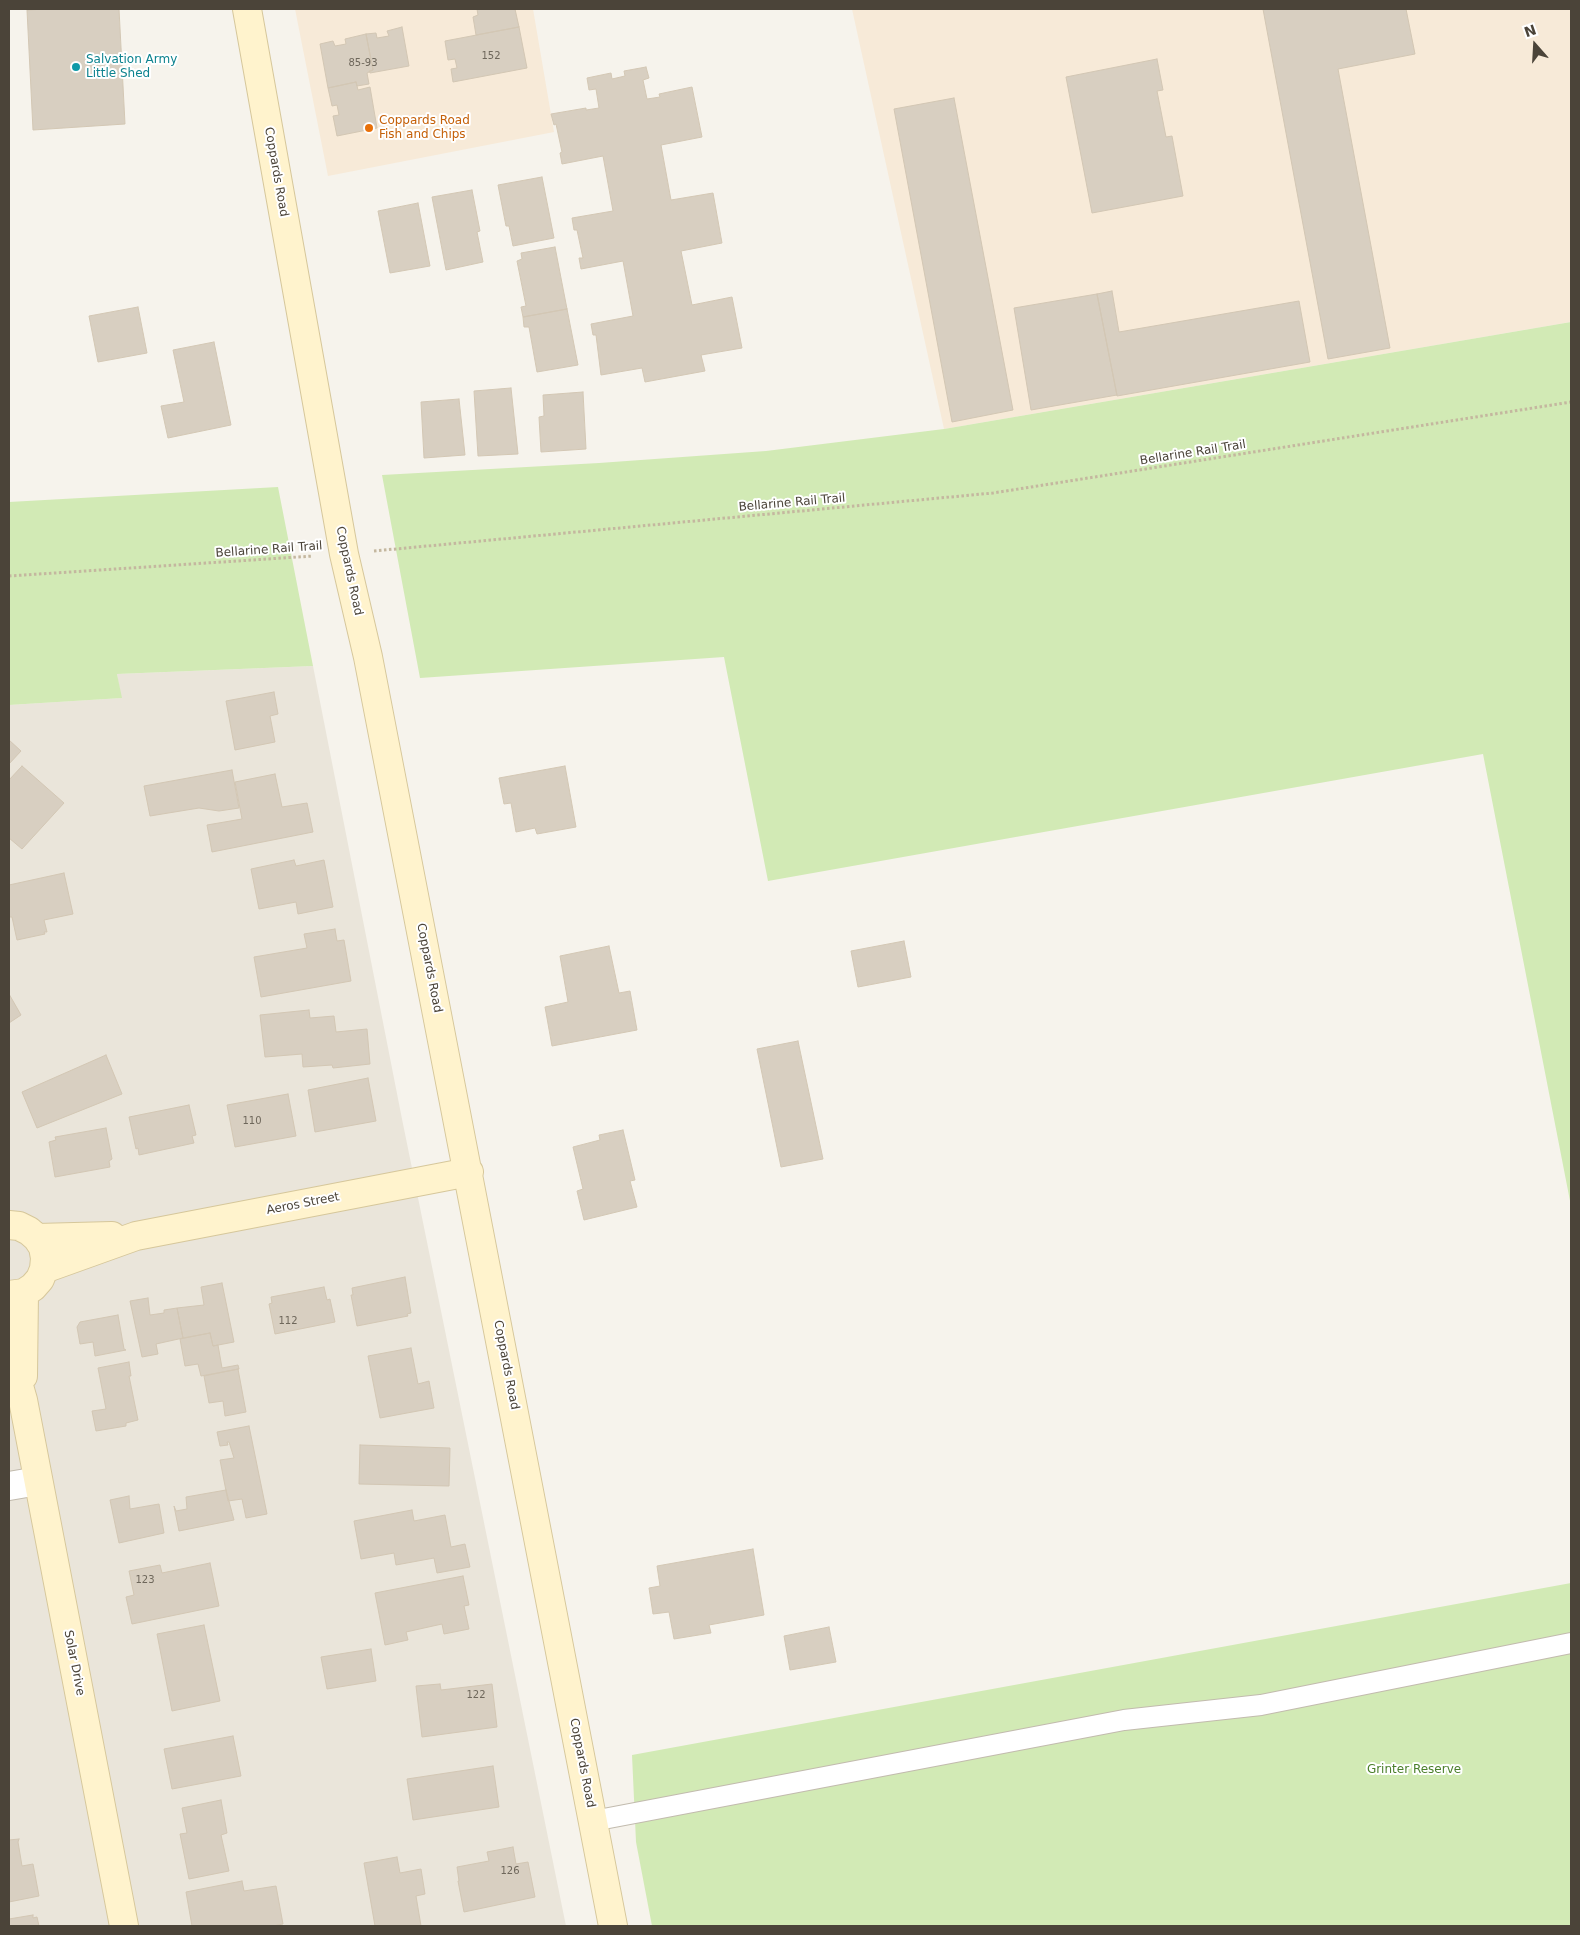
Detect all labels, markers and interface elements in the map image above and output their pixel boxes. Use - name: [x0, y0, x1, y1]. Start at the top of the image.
- north arrow: [1510, 20, 1560, 70]
- text: N: [1522, 21, 1538, 40]
- house number: 152: [481, 50, 501, 62]
- place label: Salvation Army Little Shed: [86, 53, 177, 81]
- house number: 85-93: [348, 57, 378, 69]
- marker: Salvation Army Little Shed: [70, 61, 82, 73]
- place label: Coppards Road Fish and Chips: [379, 114, 470, 142]
- marker: Coppards Road Fish and Chips: [363, 122, 375, 134]
- street label: Coppards Road: [261, 126, 291, 218]
- street label: Bellarine Rail Trail: [1139, 438, 1247, 468]
- street label: Bellarine Rail Trail: [738, 491, 846, 515]
- street label: Coppards Road: [333, 525, 365, 617]
- street label: Bellarine Rail Trail: [215, 539, 323, 561]
- street label: Coppards Road: [413, 922, 445, 1014]
- house number: 110: [242, 1115, 262, 1127]
- street label: Aeros Street: [265, 1190, 341, 1218]
- house number: 112: [278, 1315, 298, 1327]
- street label: Coppards Road: [490, 1319, 522, 1411]
- house number: 123: [135, 1574, 155, 1586]
- street label: Solar Drive: [61, 1629, 87, 1697]
- house number: 122: [466, 1689, 486, 1701]
- street label: Coppards Road: [566, 1717, 598, 1809]
- park label: Grinter Reserve: [1367, 1763, 1461, 1777]
- house number: 126: [500, 1865, 520, 1877]

